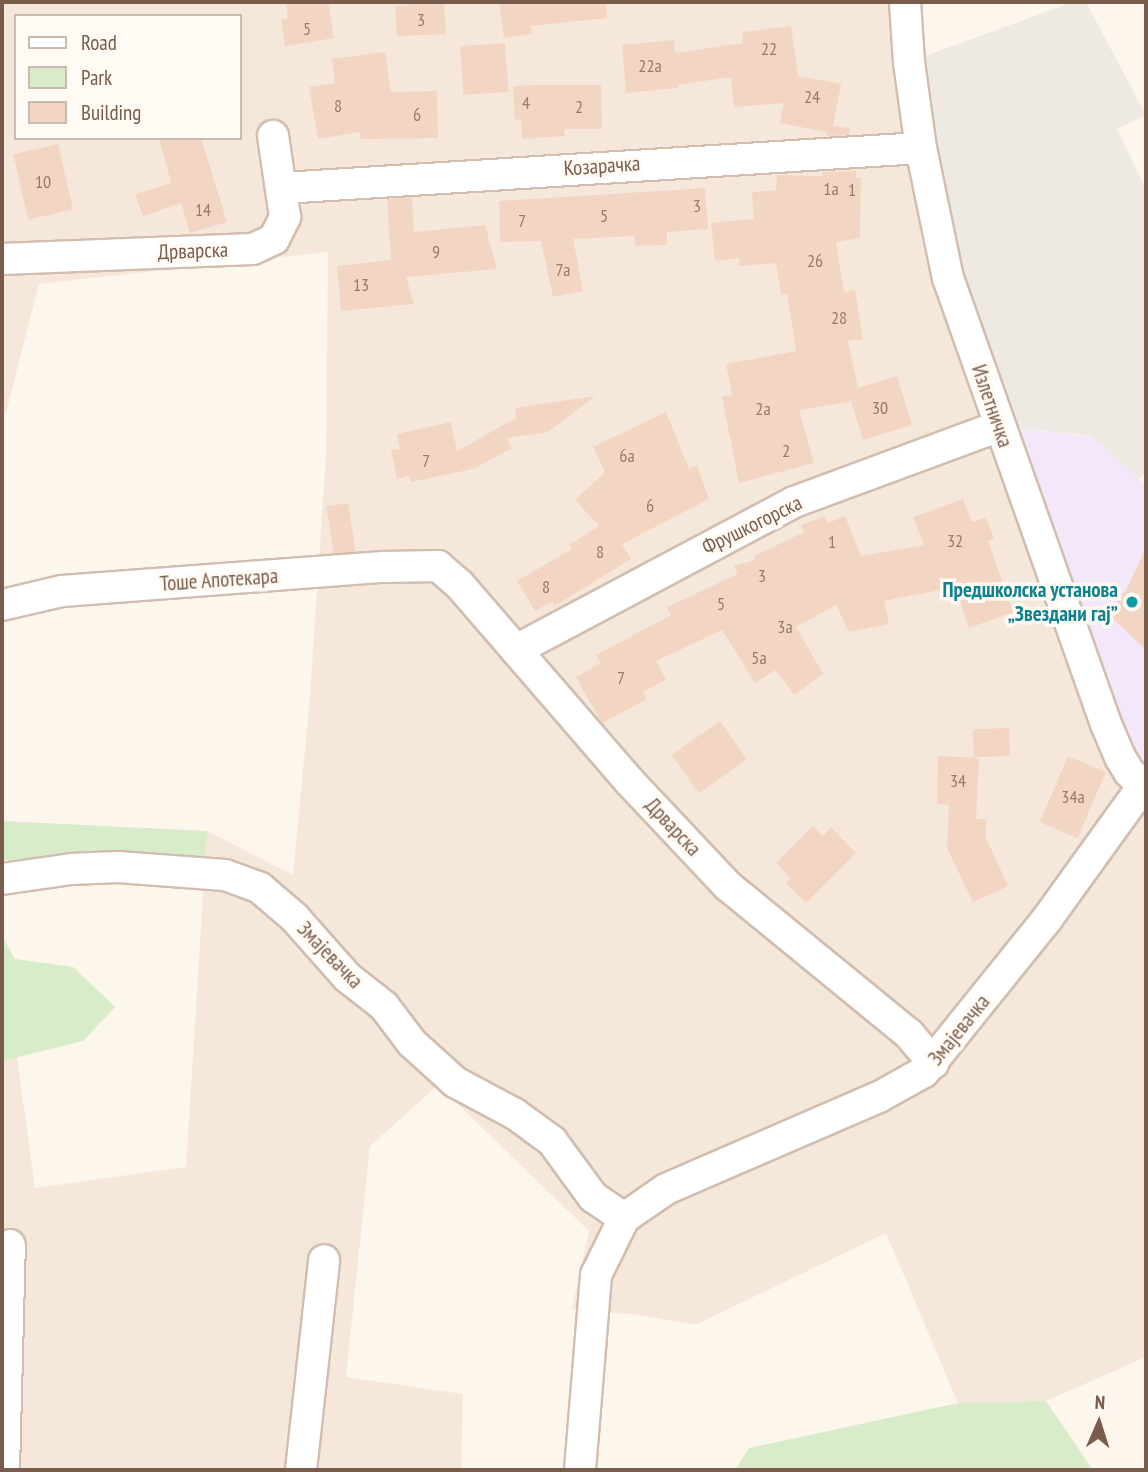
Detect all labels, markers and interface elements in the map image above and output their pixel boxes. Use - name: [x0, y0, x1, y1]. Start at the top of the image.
- house number: 3: [417, 9, 425, 31]
- legend: [14, 14, 242, 140]
- house number: 5: [303, 18, 311, 40]
- text: Road: [81, 29, 117, 56]
- house number: 22: [761, 38, 777, 60]
- house number: 22a: [638, 55, 662, 77]
- text: Park: [81, 64, 112, 91]
- house number: 24: [804, 86, 820, 108]
- house number: 4: [522, 92, 530, 114]
- house number: 8: [334, 95, 342, 117]
- house number: 2: [575, 96, 583, 118]
- text: Building: [81, 99, 141, 126]
- house number: 6: [413, 104, 421, 126]
- street label: Козарачка: [563, 151, 641, 181]
- house number: 10: [35, 171, 51, 193]
- house number: 1a: [823, 178, 839, 200]
- house number: 1: [848, 179, 856, 201]
- house number: 3: [693, 195, 701, 217]
- house number: 14: [195, 199, 211, 221]
- house number: 5: [600, 205, 608, 227]
- house number: 7: [518, 210, 526, 232]
- street label: Дрварска: [157, 237, 229, 265]
- house number: 9: [432, 241, 440, 263]
- house number: 26: [807, 250, 823, 272]
- house number: 7a: [555, 259, 571, 281]
- house number: 13: [353, 274, 369, 296]
- house number: 28: [831, 307, 847, 329]
- street label: Излетничка: [966, 361, 1018, 451]
- house number: 30: [872, 397, 888, 419]
- house number: 2a: [755, 398, 771, 420]
- house number: 2: [782, 440, 790, 462]
- house number: 6a: [619, 445, 635, 467]
- house number: 7: [422, 450, 430, 472]
- street label: Фрушкогорска: [698, 490, 806, 560]
- house number: 6: [646, 495, 654, 517]
- house number: 32: [947, 530, 963, 552]
- house number: 1: [828, 531, 836, 553]
- house number: 8: [596, 541, 604, 563]
- street label: Тоше Апотекара: [159, 563, 279, 597]
- house number: 3: [758, 565, 766, 587]
- house number: 8: [542, 576, 550, 598]
- place label: Предшколска установа „Звездани гај”: [942, 577, 1118, 627]
- house number: 5: [717, 593, 725, 615]
- marker: Предшколска установа „Звездани гај”: [1124, 594, 1140, 610]
- house number: 3a: [777, 616, 793, 638]
- house number: 5a: [751, 647, 767, 669]
- house number: 7: [617, 667, 625, 689]
- house number: 34: [950, 770, 966, 792]
- house number: 34a: [1061, 786, 1085, 808]
- street label: Дрварска: [640, 793, 706, 861]
- street label: Змајевачка: [292, 916, 368, 994]
- street label: Змајевачка: [923, 990, 995, 1070]
- north arrow: [1064, 1388, 1134, 1458]
- text: N: [1094, 1390, 1106, 1414]

